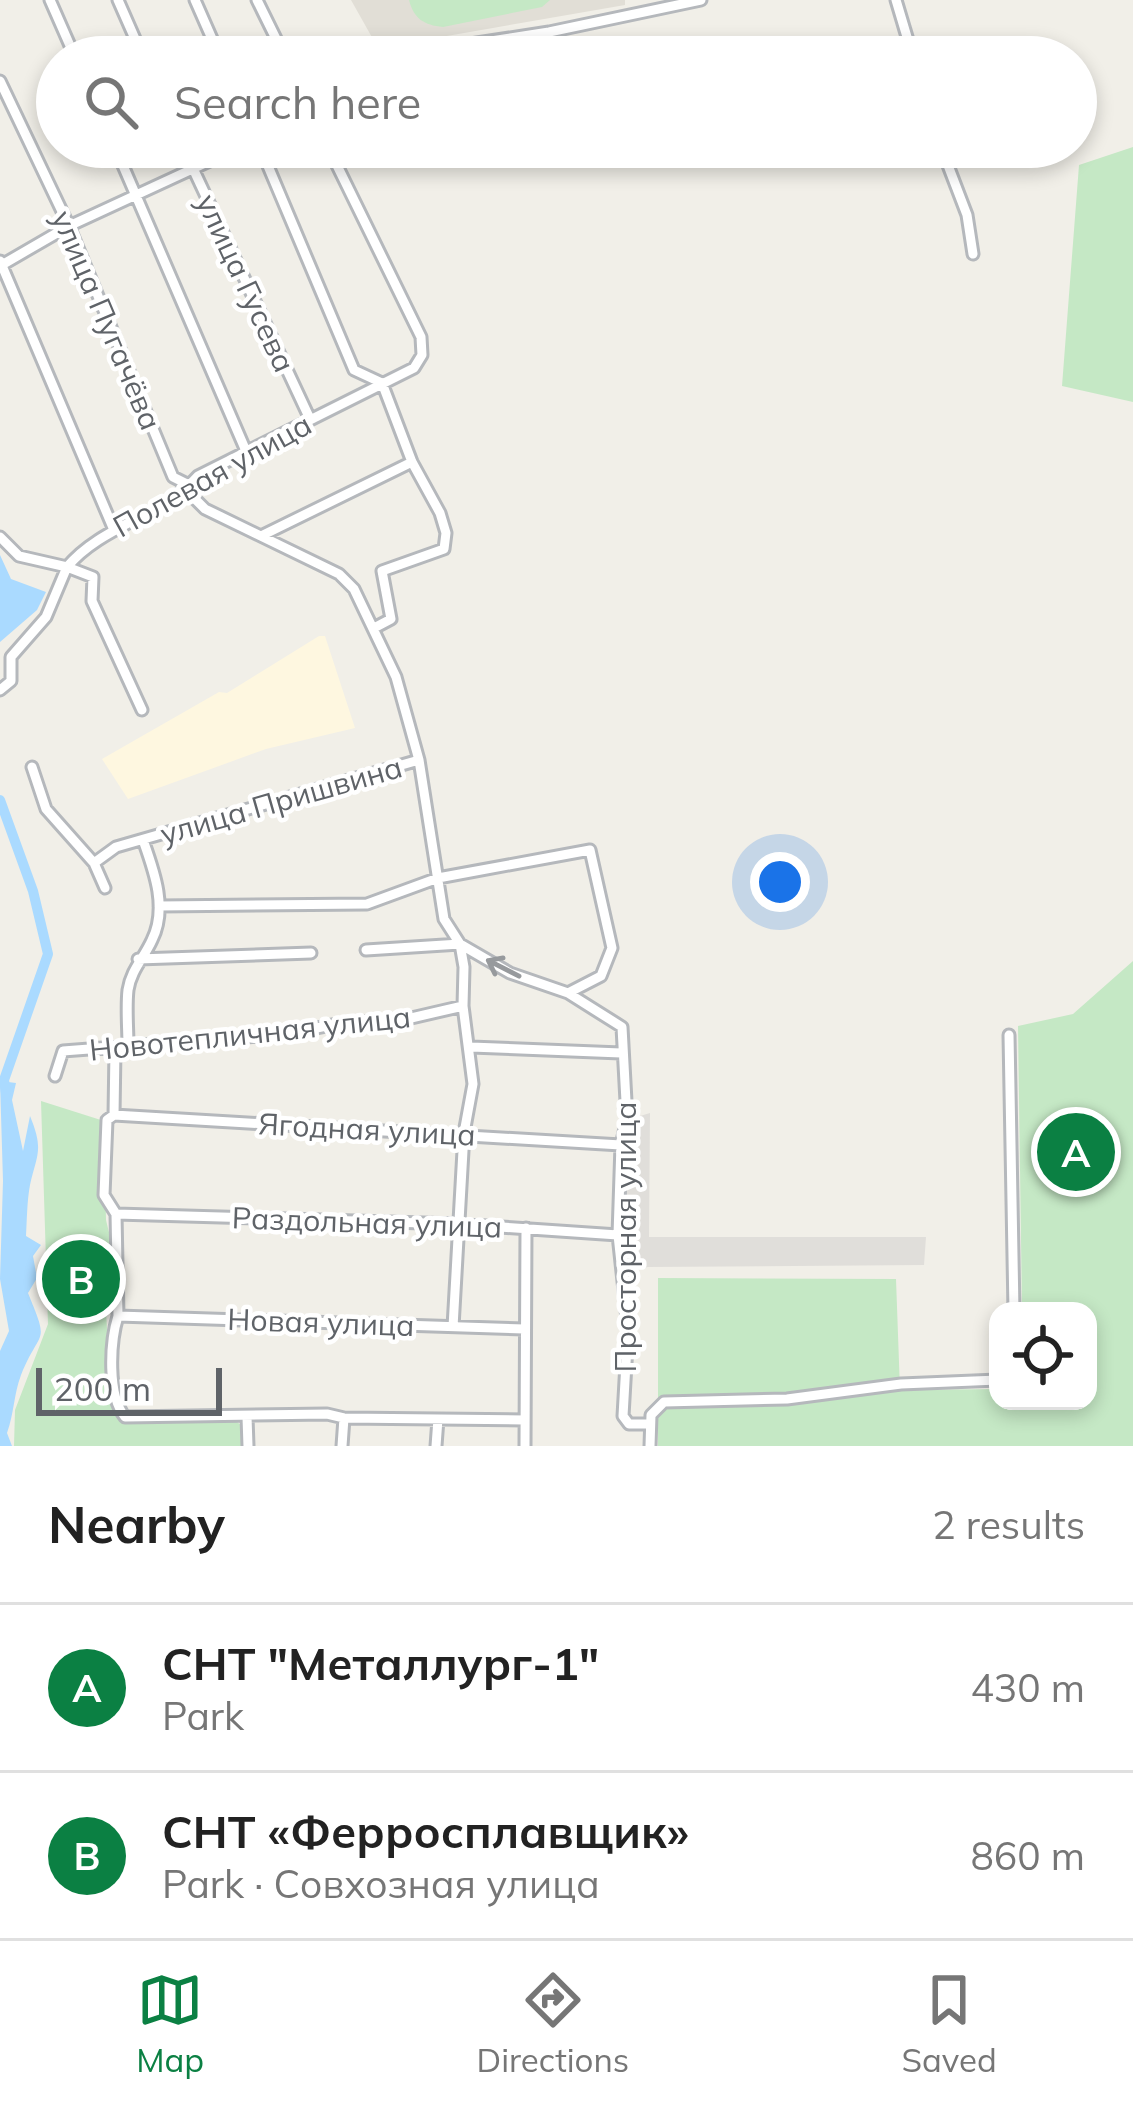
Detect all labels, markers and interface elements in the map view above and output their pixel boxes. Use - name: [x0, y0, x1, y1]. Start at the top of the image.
- search box: [36, 36, 1097, 168]
- icon: search: [78, 69, 144, 135]
- text: Search here: [174, 74, 421, 130]
- street label: улица Гусева: [188, 188, 304, 378]
- street label: улица Пугачёва: [44, 205, 170, 435]
- street label: Полевая улица: [106, 405, 318, 545]
- street label: улица Пришвина: [156, 747, 406, 853]
- your location: [750, 852, 810, 912]
- one-way arrow: [486, 955, 521, 978]
- street label: Новотепличная улица: [87, 997, 413, 1069]
- street label: Просторная улица: [606, 1101, 644, 1373]
- street label: Ягодная улица: [257, 1104, 477, 1154]
- pin: A: [1037, 1107, 1115, 1197]
- street label: Раздольная улица: [231, 1198, 503, 1246]
- pin: B: [42, 1234, 120, 1324]
- street label: Новая улица: [227, 1300, 415, 1344]
- map controls: [989, 1302, 1097, 1410]
- button: locate: [989, 1302, 1097, 1410]
- scale bar: [36, 1362, 222, 1415]
- text: 200 m: [54, 1368, 151, 1409]
- text: Nearby: [48, 1492, 225, 1556]
- text: 2 results: [932, 1500, 1085, 1549]
- text: СНТ "Металлург-1": [162, 1635, 599, 1691]
- text: A: [72, 1663, 102, 1712]
- text: 430 m: [970, 1663, 1085, 1712]
- text: Park: [162, 1691, 244, 1740]
- text: СНТ «Ферросплавщик»: [162, 1803, 689, 1859]
- text: B: [74, 1831, 100, 1880]
- text: 860 m: [970, 1831, 1085, 1880]
- text: Park · Совхозная улица: [162, 1859, 600, 1908]
- tab: Map: [136, 1967, 204, 2080]
- tab: Directions: [477, 1967, 629, 2080]
- tab: Saved: [902, 1967, 997, 2080]

